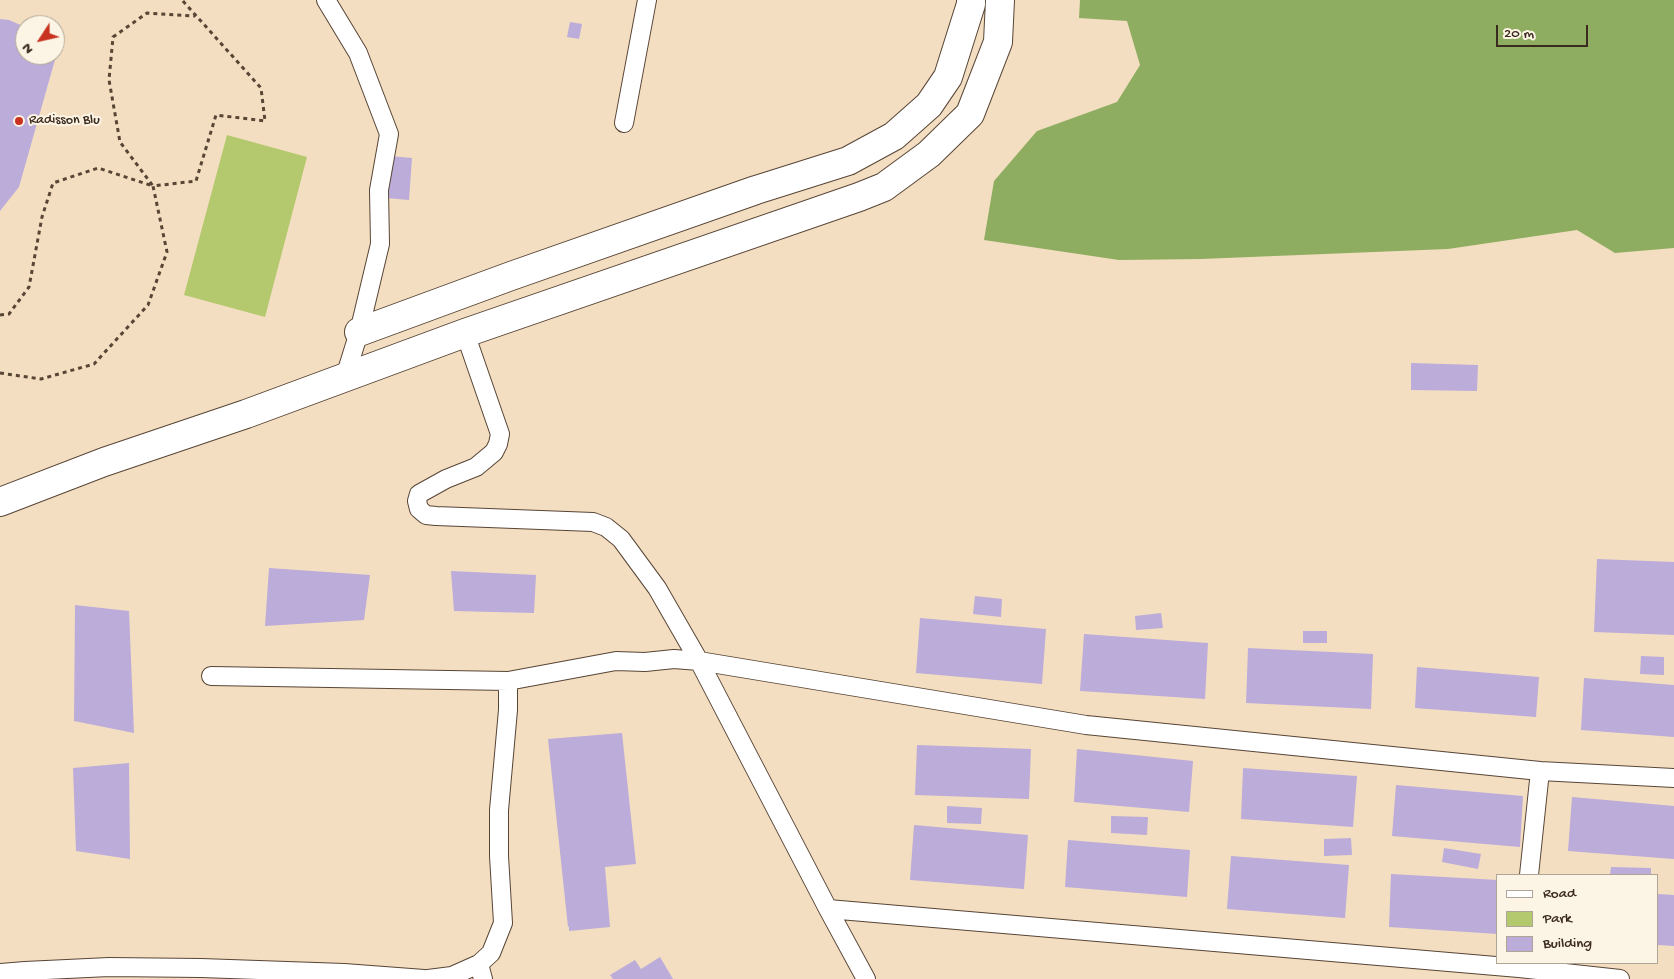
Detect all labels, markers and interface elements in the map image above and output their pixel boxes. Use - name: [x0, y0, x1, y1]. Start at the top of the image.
- north arrow: [15, 15, 65, 65]
- scale bar: [1499, 15, 1592, 47]
- text: 20 m: [1504, 25, 1534, 43]
- text: N: [19, 40, 38, 57]
- place label: Radisson Blu: [29, 113, 100, 129]
- marker: Radisson Blu: [13, 115, 25, 127]
- legend: [1496, 874, 1659, 964]
- text: Road: [1543, 885, 1576, 903]
- text: Park: [1543, 910, 1572, 928]
- text: Building: [1543, 935, 1592, 953]

